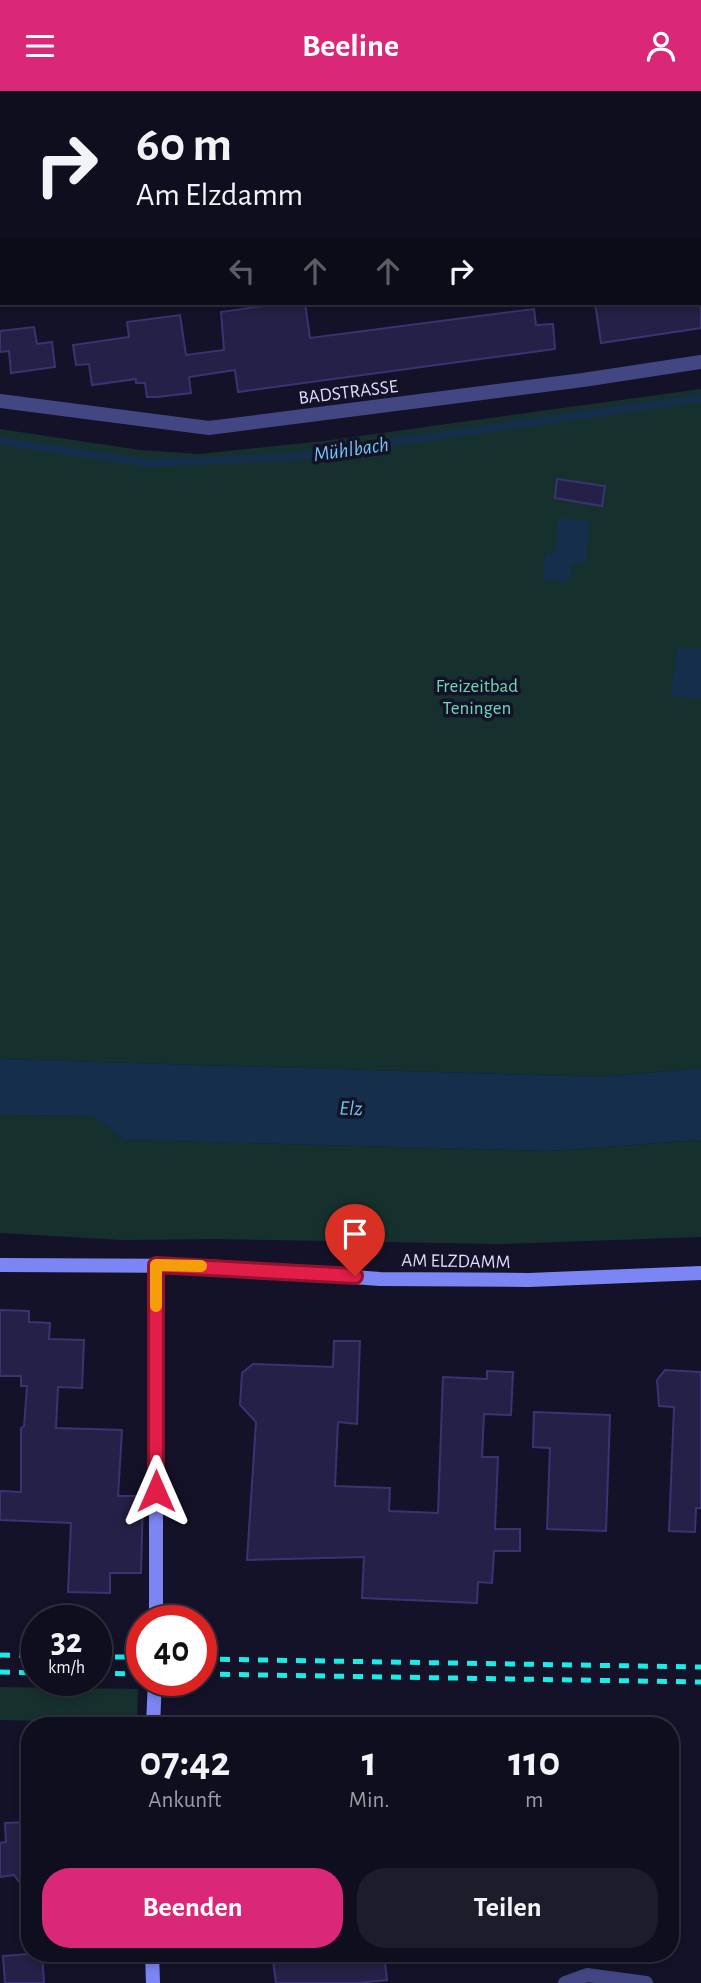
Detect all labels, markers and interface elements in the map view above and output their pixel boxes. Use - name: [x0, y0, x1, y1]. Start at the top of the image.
- icon: menu: [21, 27, 59, 65]
- icon: person: [642, 27, 680, 65]
- text: Beeline: [302, 30, 399, 62]
- icon: right: [21, 119, 112, 210]
- text: 60 m: [136, 121, 232, 170]
- text: Am Elzdamm: [136, 179, 303, 211]
- icon: left: [223, 252, 261, 290]
- icon: ahead: [296, 252, 334, 290]
- icon: ahead: [369, 252, 407, 290]
- icon: right: [442, 252, 480, 290]
- street label: BADSTRASSE: [297, 377, 399, 408]
- water label: Mühlbach: [312, 434, 390, 465]
- park label: Freizeitbad Teningen: [436, 677, 518, 718]
- water label: Elz: [339, 1098, 363, 1119]
- pin: [325, 1204, 385, 1276]
- icon: arrive: [336, 1215, 374, 1253]
- street label: AM ELZDAMM: [401, 1251, 511, 1272]
- position arrow: [119, 1454, 193, 1528]
- speed limit sign: 40: [126, 1605, 217, 1696]
- text: 32: [51, 1624, 82, 1659]
- text: km/h: [48, 1659, 85, 1677]
- text: 07:42: [140, 1741, 230, 1783]
- text: 1: [362, 1741, 377, 1783]
- text: 110: [508, 1741, 560, 1783]
- text: Ankunft: [148, 1789, 221, 1812]
- text: Min.: [349, 1789, 390, 1812]
- text: m: [525, 1789, 544, 1812]
- button: Beenden: [42, 1868, 343, 1948]
- button: Teilen: [357, 1868, 658, 1948]

